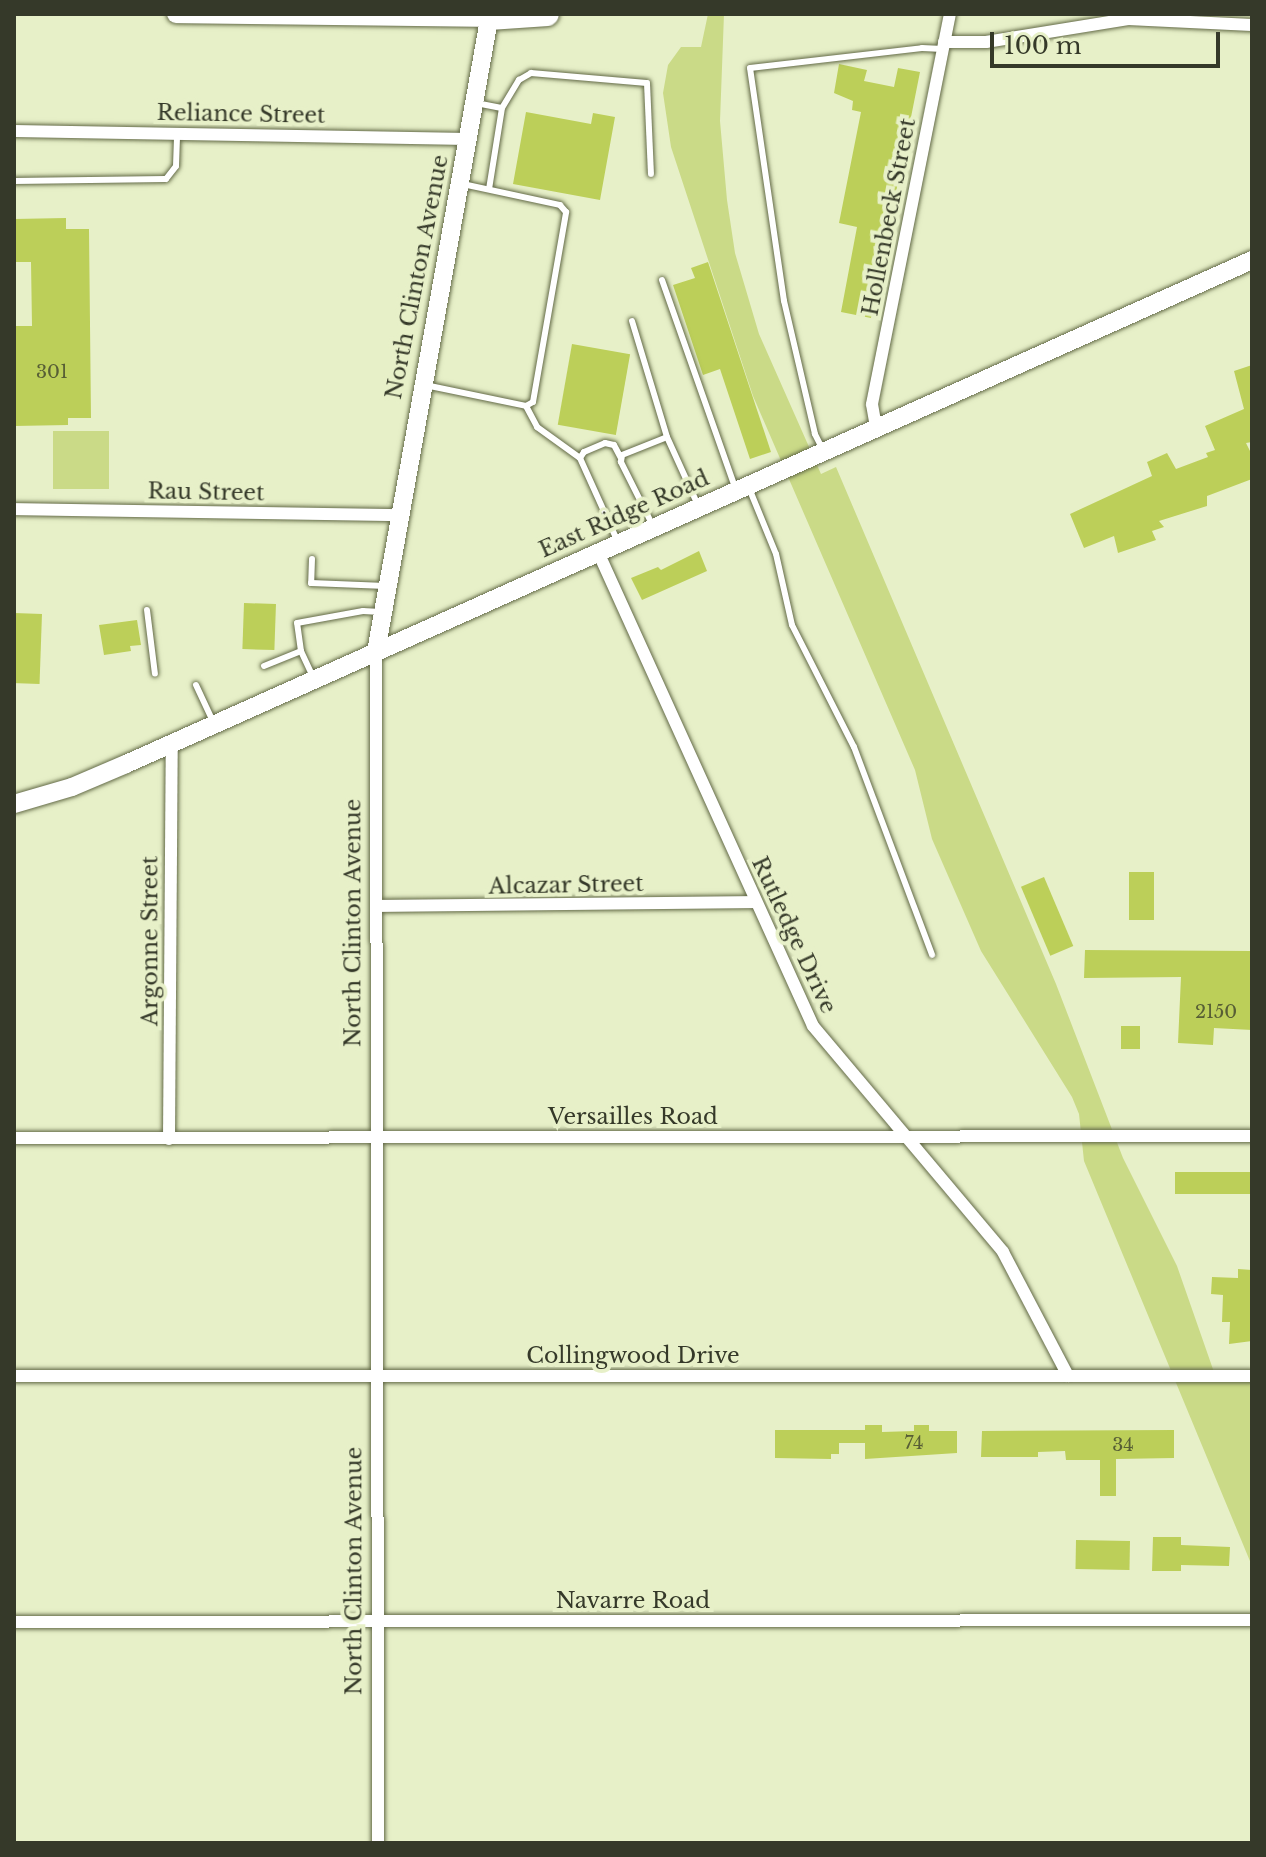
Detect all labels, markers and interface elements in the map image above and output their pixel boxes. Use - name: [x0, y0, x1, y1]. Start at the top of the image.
- scale bar: [994, 16, 1224, 66]
- text: 100 m: [1004, 31, 1082, 60]
- street label: Reliance Street: [156, 99, 326, 129]
- street label: Hollenbeck Street: [857, 116, 921, 318]
- street label: North Clinton Avenue: [380, 152, 454, 402]
- house number: 301: [36, 361, 68, 383]
- street label: East Ridge Road: [535, 465, 713, 563]
- street label: Rau Street: [147, 478, 265, 506]
- street label: North Clinton Avenue: [340, 798, 366, 1048]
- street label: Rutledge Drive: [746, 852, 842, 1018]
- street label: Argonne Street: [137, 856, 163, 1026]
- street label: Alcazar Street: [488, 870, 644, 900]
- house number: 2150: [1195, 1001, 1237, 1023]
- street label: Versailles Road: [548, 1104, 718, 1130]
- street label: Collingwood Drive: [526, 1343, 740, 1369]
- house number: 74: [904, 1432, 924, 1454]
- house number: 34: [1112, 1434, 1134, 1456]
- street label: North Clinton Avenue: [341, 1446, 367, 1696]
- street label: Navarre Road: [556, 1588, 710, 1614]

